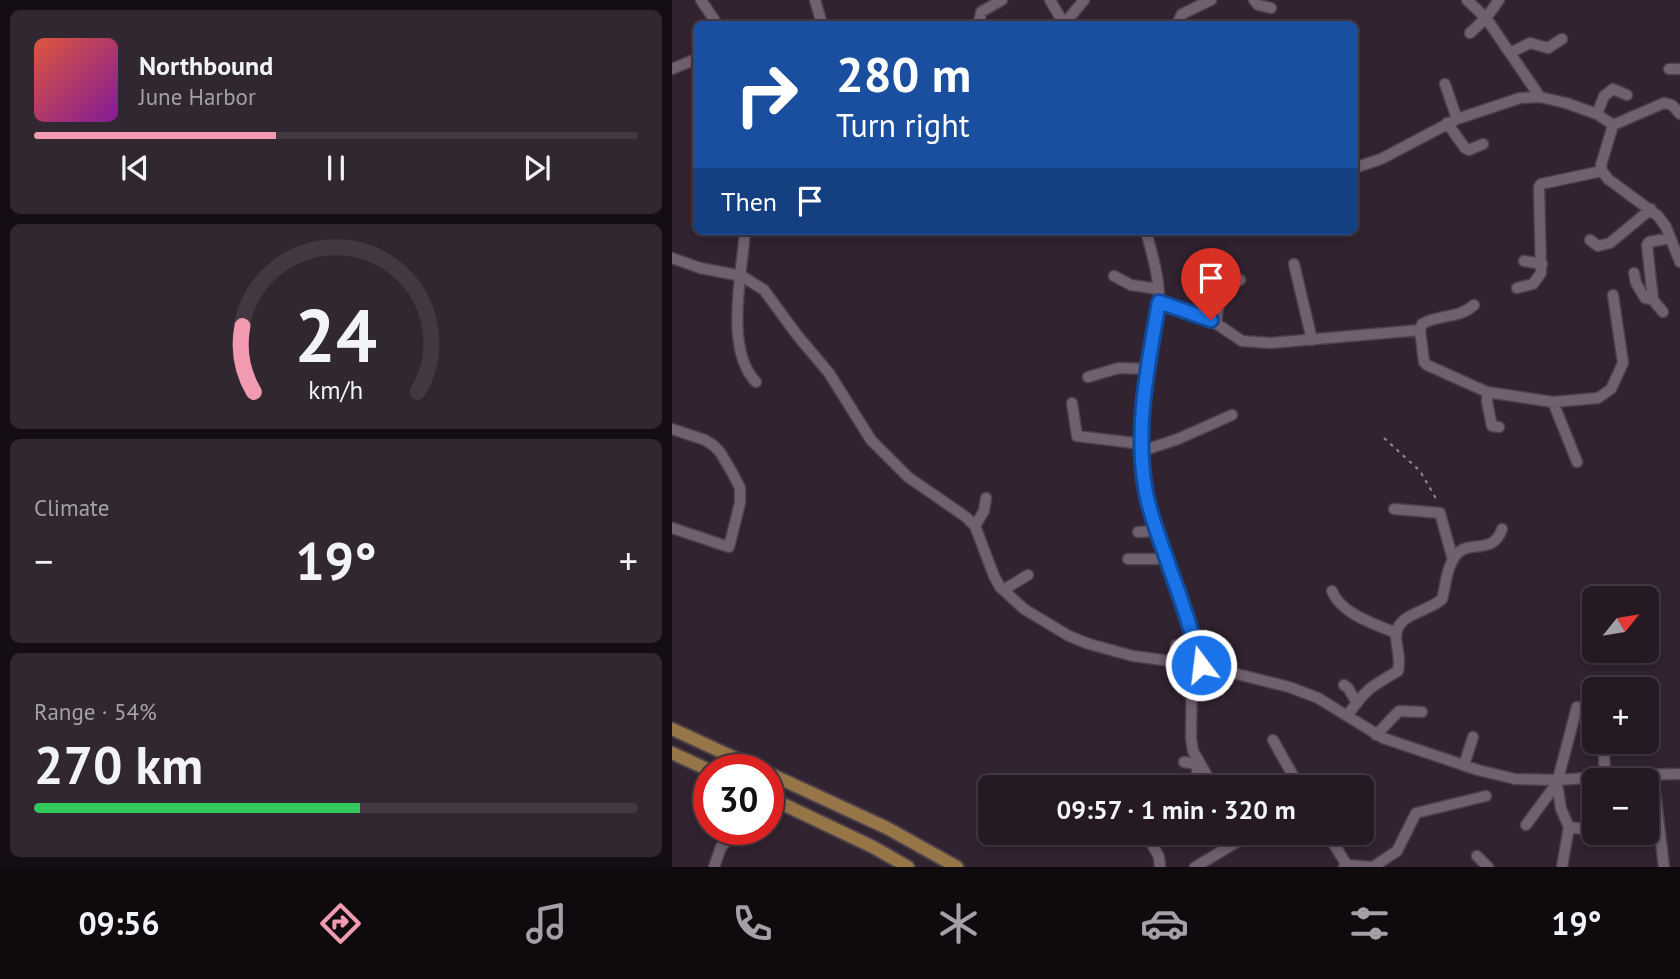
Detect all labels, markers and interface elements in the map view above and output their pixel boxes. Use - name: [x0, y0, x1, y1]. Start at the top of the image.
- text: 280 m: [836, 42, 971, 106]
- text: Northbound: [139, 49, 273, 82]
- icon: right: [721, 49, 812, 140]
- text: June Harbor: [139, 82, 256, 111]
- text: Turn right: [836, 104, 970, 146]
- icon: previous: [116, 149, 154, 187]
- icon: pause: [317, 149, 355, 187]
- icon: next: [518, 149, 556, 187]
- icon: arrive: [791, 182, 829, 220]
- text: Then: [721, 185, 777, 218]
- pin: [1181, 248, 1241, 320]
- icon: arrive: [1192, 259, 1230, 297]
- text: 24: [295, 289, 377, 383]
- text: km/h: [309, 374, 363, 406]
- text: Climate: [34, 493, 109, 522]
- text: 19°: [295, 527, 377, 594]
- text: −: [34, 536, 53, 585]
- text: +: [619, 536, 638, 585]
- north arrow: [1582, 586, 1659, 663]
- map controls: [1582, 586, 1659, 845]
- position arrow: [1164, 628, 1238, 702]
- button: +: [1582, 677, 1659, 754]
- text: Range · 54%: [34, 697, 157, 726]
- text: 270 km: [34, 731, 203, 798]
- speed limit sign: 30: [693, 754, 784, 845]
- button: −: [1582, 768, 1659, 845]
- text: 09:57 · 1 min · 320 m: [1056, 793, 1296, 826]
- icon: directions: [316, 899, 365, 948]
- icon: music: [522, 899, 571, 948]
- icon: phone: [728, 899, 777, 948]
- icon: climate: [934, 899, 983, 948]
- icon: car: [1140, 899, 1189, 948]
- icon: filters: [1345, 899, 1394, 948]
- text: 09:56: [78, 902, 160, 944]
- text: 19°: [1551, 902, 1602, 944]

